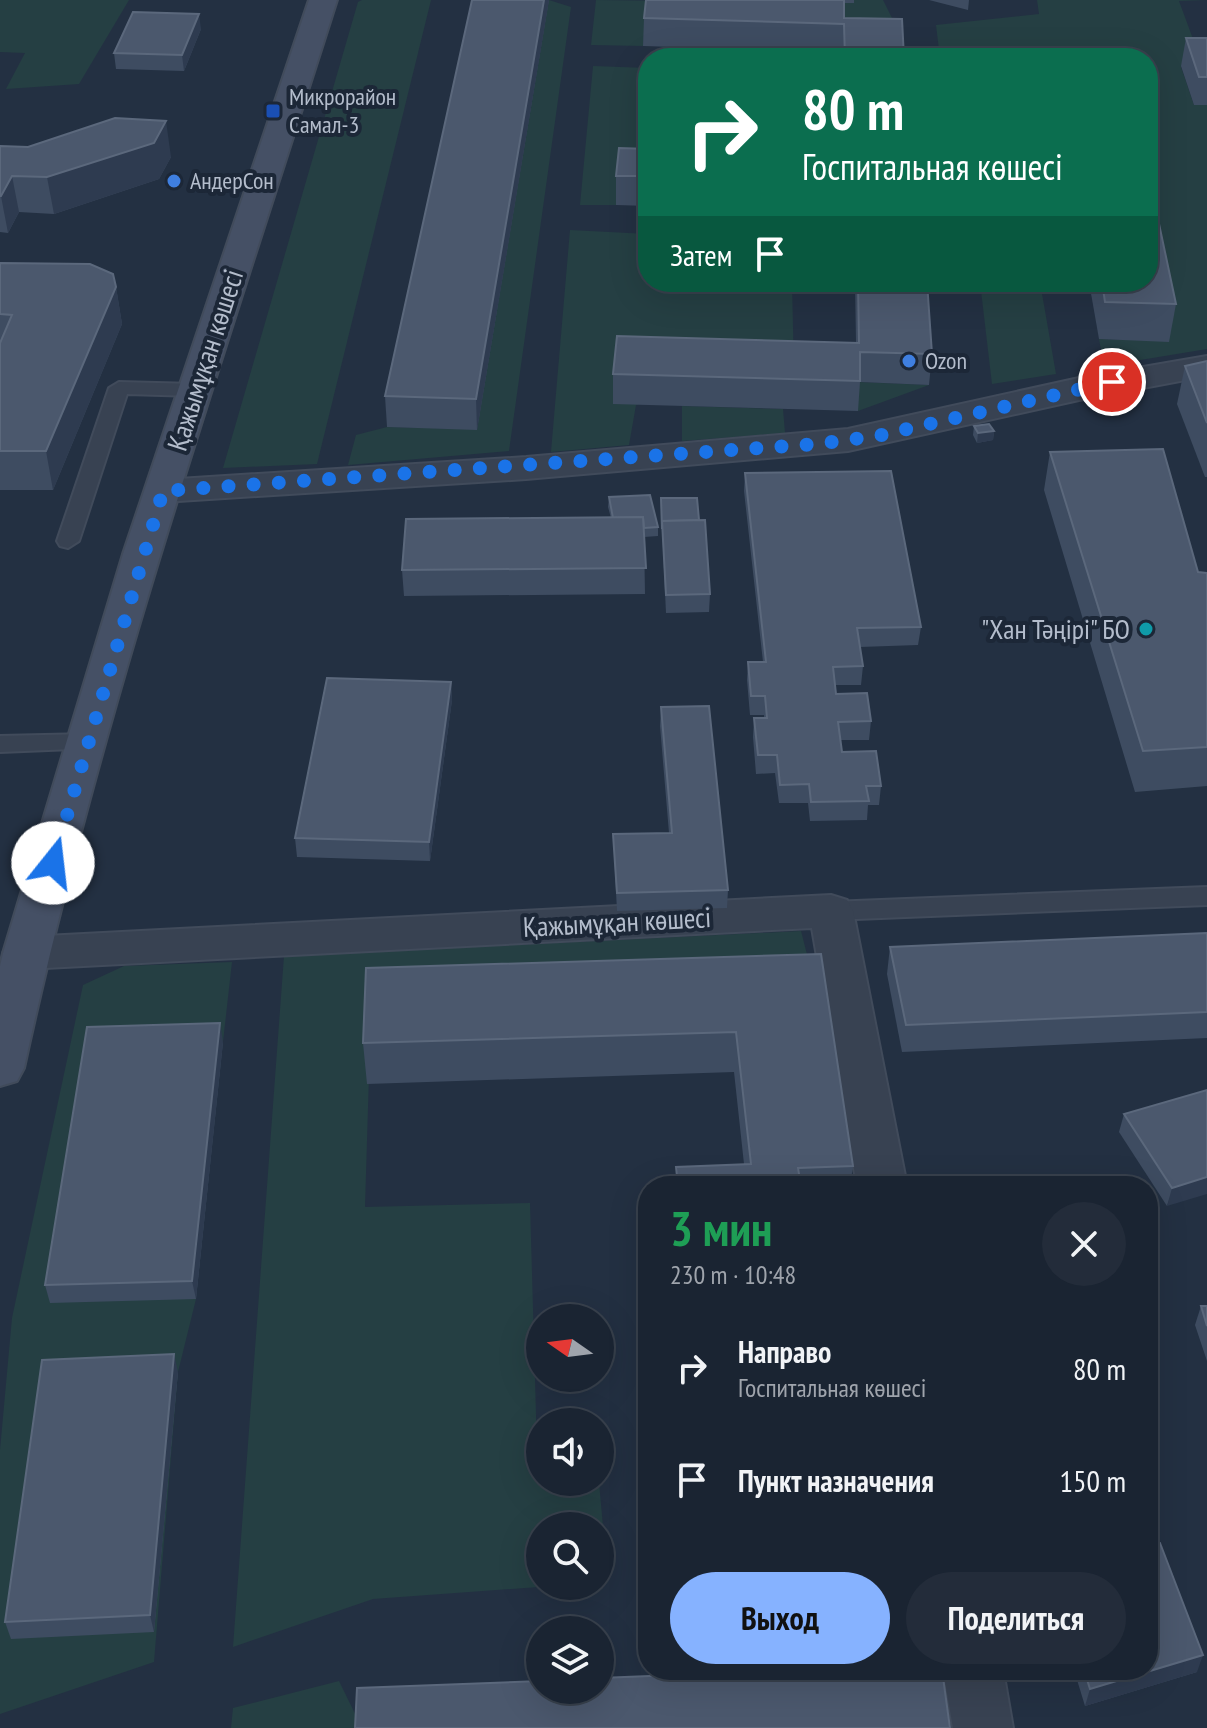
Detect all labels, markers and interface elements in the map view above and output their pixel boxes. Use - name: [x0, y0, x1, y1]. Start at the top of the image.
- text: 80 m: [802, 73, 904, 145]
- icon: right: [670, 80, 774, 184]
- place label: Микрорайон Самал-3: [289, 81, 396, 140]
- marker: Микрорайон Самал-3: [264, 102, 282, 120]
- text: Госпитальная көшесі: [802, 143, 1063, 190]
- place label: АндерСон: [190, 165, 274, 196]
- marker: АндерСон: [165, 172, 183, 190]
- icon: arrive: [748, 232, 792, 276]
- text: Затем: [670, 235, 732, 274]
- street label: Қажымұқан көшесі: [158, 264, 251, 455]
- place label: Ozon: [925, 345, 967, 376]
- pin: [1078, 348, 1146, 416]
- marker: Ozon: [900, 352, 918, 370]
- icon: arrive: [1090, 360, 1134, 404]
- place label: "Хан Тәңірі" БО: [981, 610, 1130, 647]
- marker: "Хан Тәңірі" БО: [1137, 620, 1155, 638]
- position arrow: [11, 821, 95, 905]
- street label: Қажымұқан көшесі: [522, 898, 712, 945]
- text: 3 мин: [670, 1197, 772, 1259]
- button: close: [1042, 1202, 1126, 1286]
- text: 230 m · 10:48: [670, 1258, 796, 1291]
- north arrow: [526, 1304, 614, 1392]
- map controls: [526, 1304, 614, 1704]
- text: Направо: [738, 1332, 831, 1371]
- icon: right: [670, 1346, 714, 1390]
- text: 80 m: [1073, 1349, 1126, 1388]
- text: Госпитальная көшесі: [738, 1371, 926, 1404]
- button: sound: [526, 1408, 614, 1496]
- icon: arrive: [670, 1458, 714, 1502]
- text: Пункт назначения: [738, 1461, 934, 1500]
- text: 150 m: [1060, 1461, 1126, 1500]
- button: search: [526, 1512, 614, 1600]
- button: Выход: [670, 1572, 890, 1664]
- button: Поделиться: [906, 1572, 1126, 1664]
- button: layers: [526, 1616, 614, 1704]

